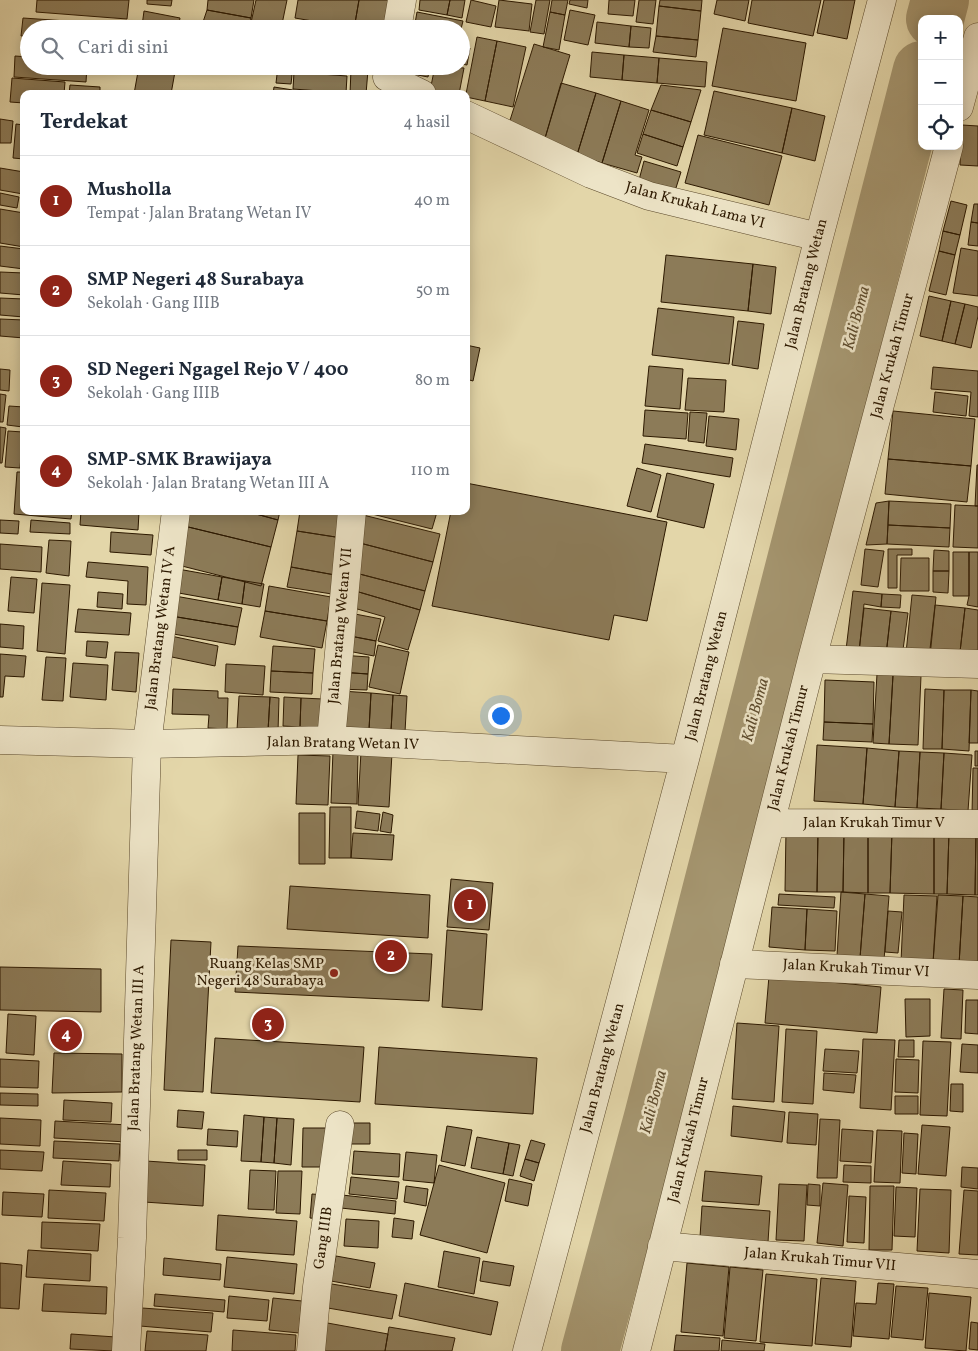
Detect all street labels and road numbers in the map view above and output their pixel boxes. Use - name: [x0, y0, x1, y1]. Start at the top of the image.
- street label: Jalan Krukah Lama VI: [623, 177, 767, 235]
- street label: Jalan Bratang Wetan: [781, 217, 833, 351]
- street label: Jalan Krukah Timur: [866, 291, 920, 421]
- street label: Jalan Bratang Wetan IV A: [140, 544, 182, 711]
- street label: Jalan Bratang Wetan VII: [324, 547, 358, 705]
- street label: Jalan Bratang Wetan: [681, 609, 733, 743]
- street label: Jalan Krukah Timur: [763, 683, 815, 813]
- street label: Jalan Bratang Wetan IV: [267, 732, 419, 756]
- street label: Jalan Krukah Timur V: [803, 813, 945, 834]
- street label: Jalan Krukah Timur VI: [782, 955, 930, 983]
- street label: Jalan Bratang Wetan III A: [124, 964, 150, 1131]
- street label: Jalan Bratang Wetan: [576, 1001, 630, 1135]
- street label: Jalan Krukah Timur: [663, 1075, 715, 1205]
- street label: Gang IIIB: [309, 1205, 339, 1271]
- street label: Jalan Krukah Timur VII: [743, 1243, 897, 1277]

